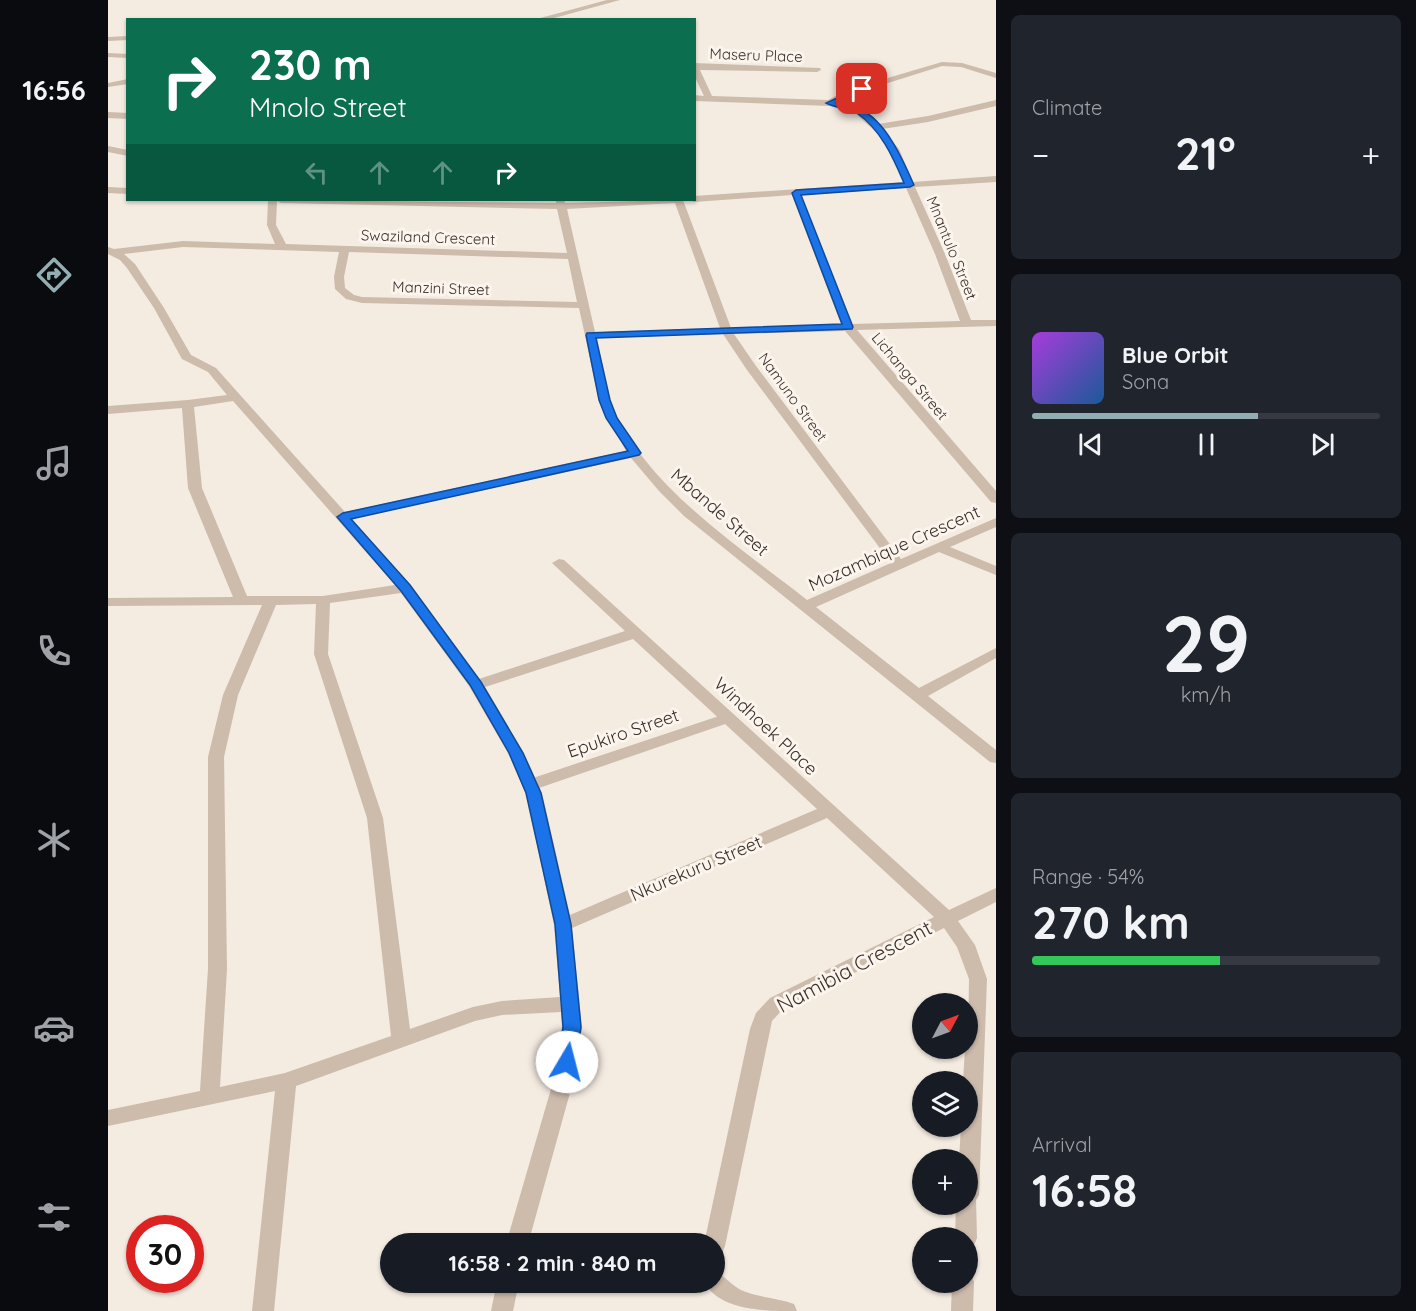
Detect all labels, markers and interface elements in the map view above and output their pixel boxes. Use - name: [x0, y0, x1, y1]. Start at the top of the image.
- text: 230 m: [249, 38, 372, 91]
- icon: right: [150, 42, 228, 120]
- street label: Maseru Place: [709, 44, 803, 66]
- pin: [836, 63, 887, 114]
- icon: arrive: [845, 72, 878, 105]
- text: 16:56: [22, 73, 86, 107]
- text: Mnolo Street: [249, 90, 407, 124]
- text: Climate: [1032, 95, 1102, 120]
- text: 21°: [1175, 125, 1236, 181]
- text: −: [1032, 134, 1049, 175]
- text: +: [1361, 134, 1380, 175]
- icon: left: [300, 156, 333, 189]
- icon: ahead: [363, 156, 396, 189]
- icon: ahead: [426, 156, 459, 189]
- icon: right: [489, 156, 522, 189]
- street label: Mnantulo Street: [923, 193, 981, 303]
- street label: Swaziland Crescent: [361, 225, 495, 249]
- icon: directions: [33, 254, 75, 296]
- street label: Manzini Street: [392, 277, 490, 299]
- street label: Lichanga Street: [868, 328, 952, 424]
- text: Blue Orbit: [1122, 341, 1228, 369]
- street label: Namuno Street: [754, 349, 832, 445]
- text: Sona: [1122, 369, 1169, 394]
- icon: previous: [1074, 428, 1107, 461]
- icon: pause: [1190, 428, 1223, 461]
- icon: next: [1306, 428, 1339, 461]
- icon: music: [33, 442, 75, 484]
- street label: Mbande Street: [666, 463, 774, 561]
- street label: Mozambique Crescent: [805, 500, 983, 596]
- text: 29: [1162, 594, 1250, 692]
- icon: phone: [33, 630, 75, 672]
- street label: Windhoek Place: [709, 672, 823, 780]
- text: km/h: [1181, 682, 1231, 707]
- street label: Epukiro Street: [564, 703, 682, 763]
- icon: climate: [33, 819, 75, 861]
- street label: Nkurekuru Street: [627, 830, 765, 906]
- text: Range · 54%: [1032, 864, 1144, 889]
- text: 270 km: [1032, 894, 1190, 950]
- street label: Namibia Crescent: [772, 914, 936, 1018]
- north arrow: [912, 993, 978, 1059]
- map controls: [912, 993, 978, 1293]
- icon: car: [33, 1007, 75, 1049]
- position arrow: [535, 1030, 599, 1094]
- button: layers: [912, 1071, 978, 1137]
- text: Arrival: [1032, 1132, 1092, 1157]
- button: +: [912, 1149, 978, 1215]
- text: 16:58: [1032, 1162, 1137, 1218]
- icon: filters: [33, 1196, 75, 1238]
- speed limit sign: 30: [126, 1215, 204, 1293]
- button: −: [912, 1227, 978, 1293]
- text: 16:58 · 2 min · 840 m: [448, 1249, 657, 1277]

